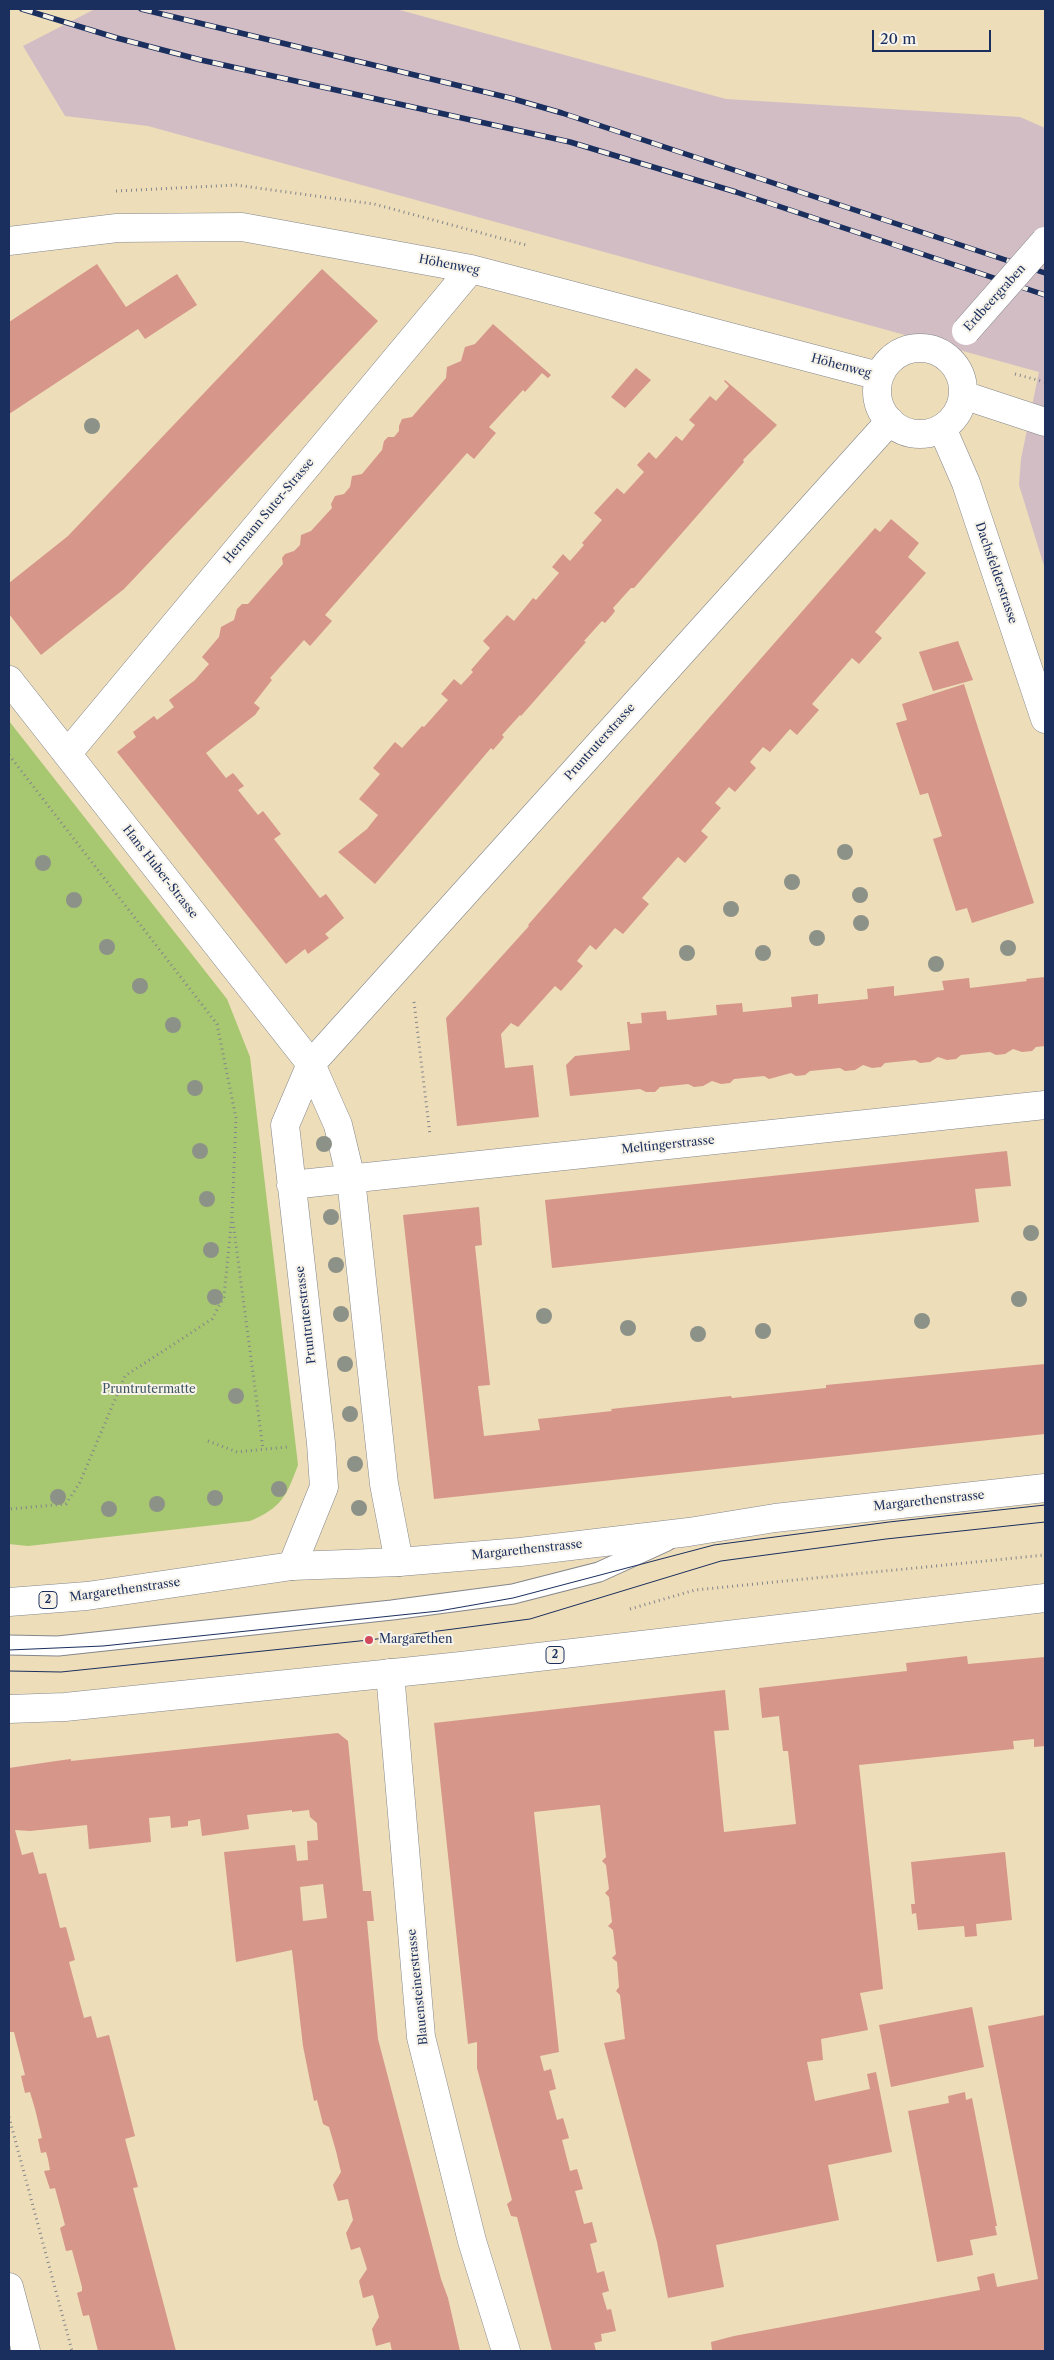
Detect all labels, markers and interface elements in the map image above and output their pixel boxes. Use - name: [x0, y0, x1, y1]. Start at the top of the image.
- scale bar: [874, 20, 993, 52]
- text: 20 m: [880, 29, 916, 48]
- street label: Höhenweg: [417, 252, 481, 278]
- street label: Erdbeergraben: [961, 261, 1029, 335]
- street label: Höhenweg: [809, 351, 873, 381]
- street label: Hermann Suter-Strasse: [221, 455, 317, 567]
- street label: Dachsfelderstrasse: [972, 520, 1020, 626]
- street label: Pruntruterstrasse: [562, 701, 638, 783]
- street label: Hans Huber-Strasse: [119, 823, 201, 921]
- street label: Meltingerstrasse: [621, 1133, 715, 1157]
- street label: Pruntruterstrasse: [293, 1265, 319, 1365]
- park label: Pruntrutermatte: [102, 1383, 196, 1397]
- street label: Margarethenstrasse: [873, 1488, 985, 1514]
- street label: Margarethenstrasse: [471, 1537, 583, 1563]
- street label: Margarethenstrasse: [69, 1575, 181, 1605]
- road number: 2: [39, 1592, 57, 1608]
- place label: Margarethen: [379, 1633, 453, 1647]
- marker: Margarethen: [363, 1634, 375, 1646]
- road number: 2: [546, 1646, 564, 1664]
- street label: Blauensteinerstrasse: [405, 1928, 431, 2046]

